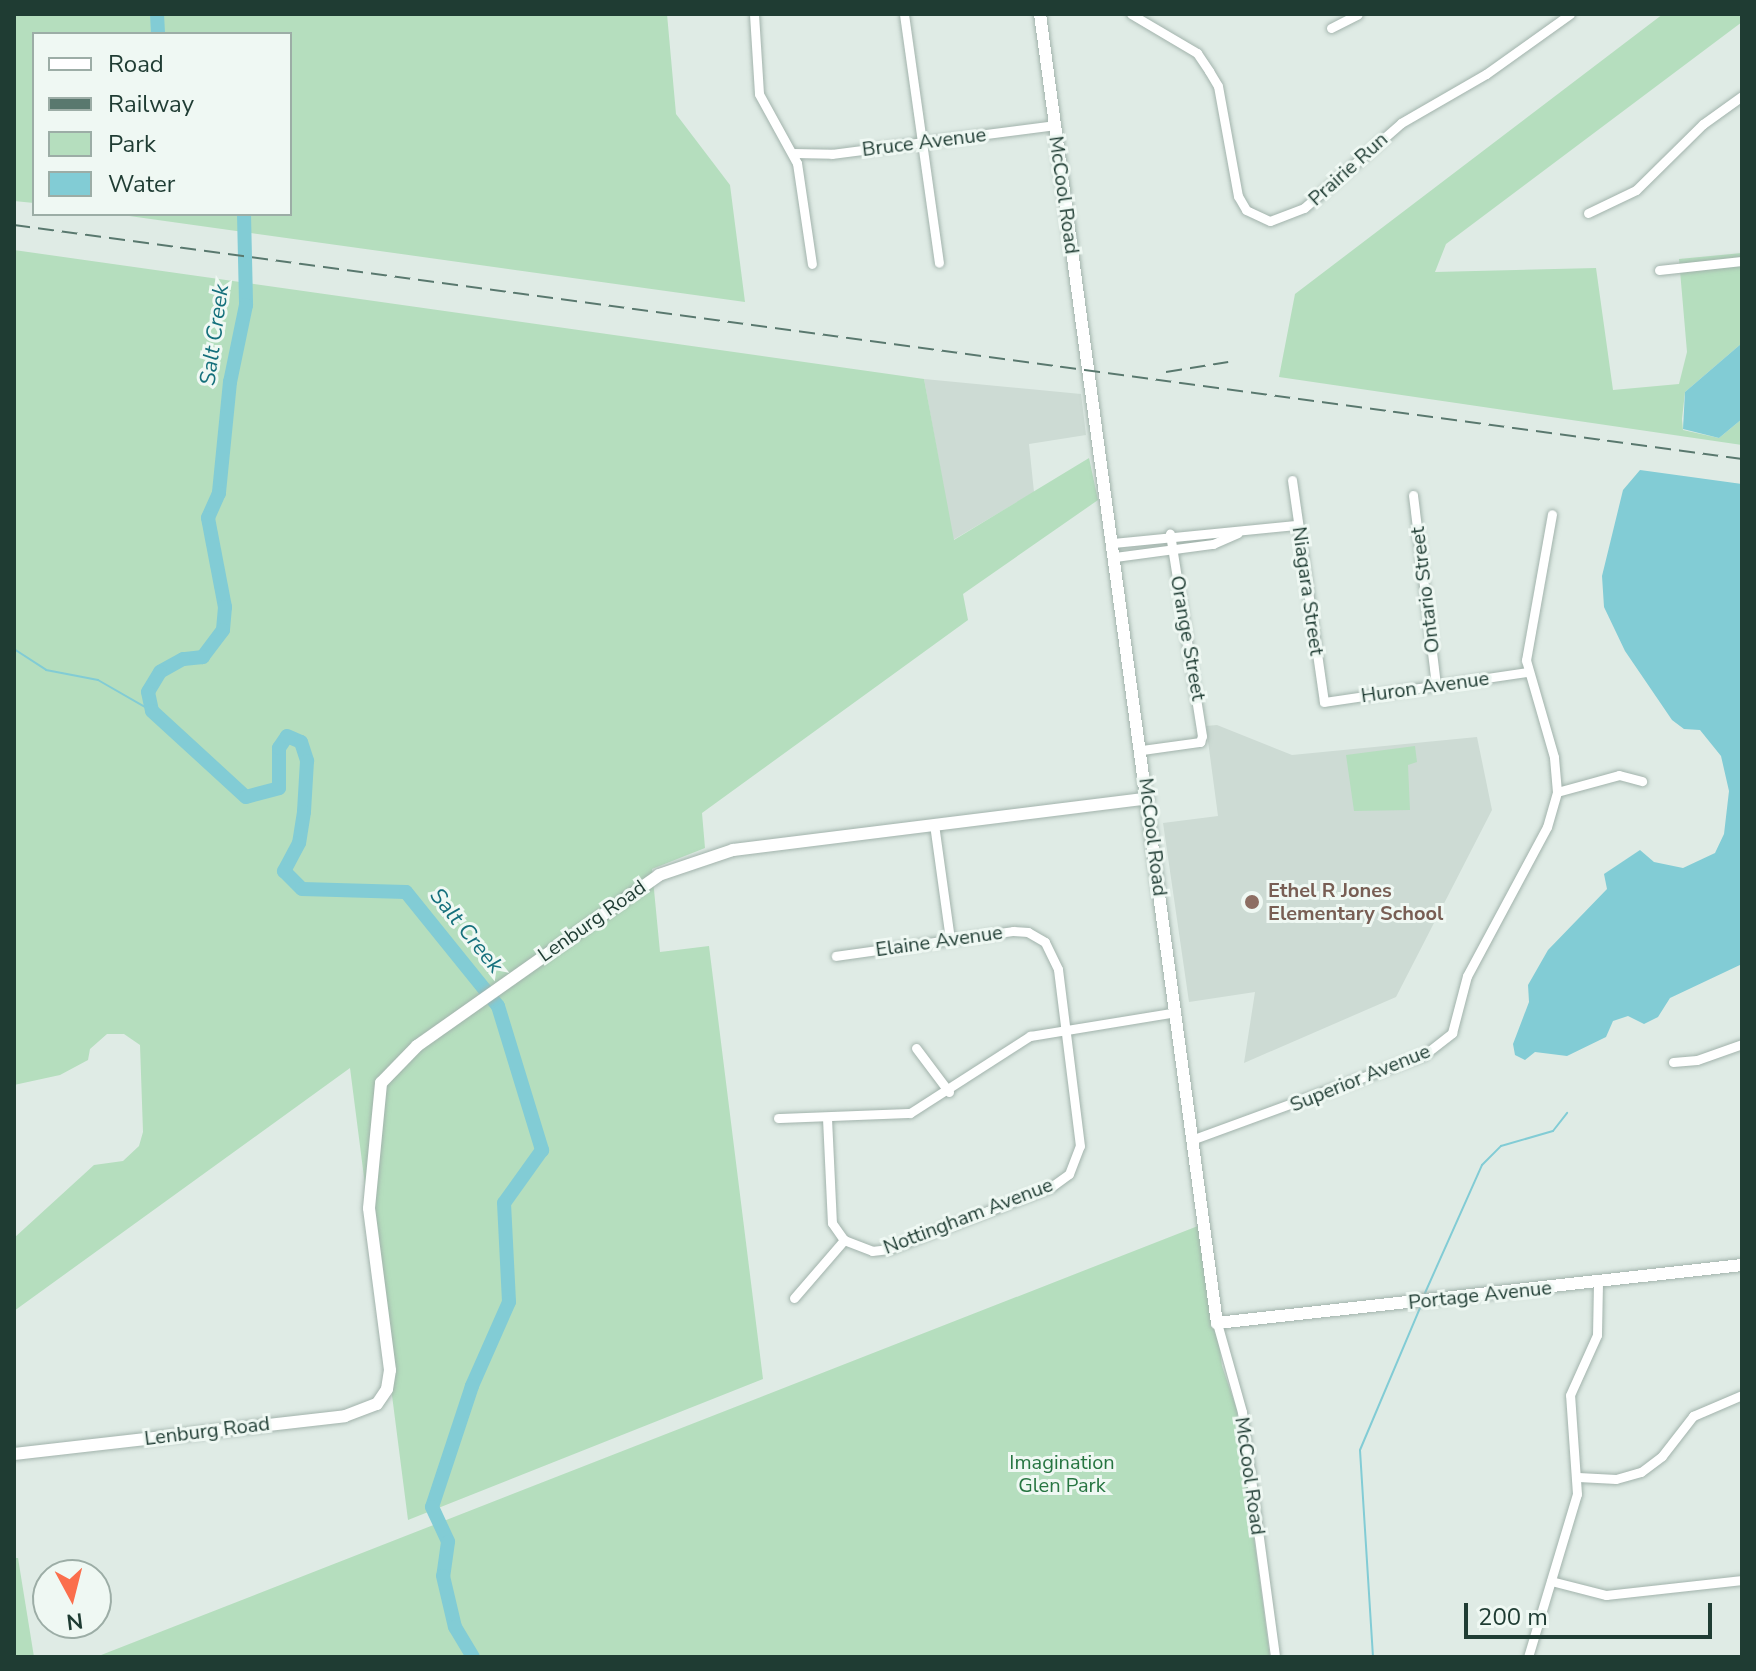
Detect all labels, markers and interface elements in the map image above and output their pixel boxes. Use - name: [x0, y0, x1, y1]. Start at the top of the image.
- legend: [32, 32, 292, 216]
- text: Road: [108, 48, 164, 80]
- text: Railway: [108, 88, 194, 120]
- street label: Bruce Avenue: [861, 122, 987, 162]
- street label: Prairie Run: [1303, 127, 1393, 211]
- text: Park: [108, 128, 156, 160]
- street label: McCool Road: [1044, 134, 1084, 256]
- text: Water: [108, 168, 175, 200]
- water label: Salt Creek: [195, 283, 235, 387]
- street label: Niagara Street: [1287, 525, 1329, 657]
- street label: Ontario Street: [1405, 526, 1445, 654]
- street label: Orange Street: [1165, 574, 1211, 702]
- street label: Huron Avenue: [1359, 666, 1491, 708]
- street label: McCool Road: [1134, 777, 1172, 897]
- street label: Lenburg Road: [533, 875, 651, 967]
- place label: Ethel R Jones Elementary School: [1268, 878, 1443, 925]
- water label: Salt Creek: [424, 883, 508, 979]
- marker: Ethel R Jones Elementary School: [1243, 893, 1261, 911]
- street label: Elaine Avenue: [874, 920, 1004, 962]
- street label: Superior Avenue: [1286, 1039, 1434, 1117]
- street label: Nottingham Avenue: [880, 1173, 1056, 1259]
- street label: Portage Avenue: [1407, 1276, 1553, 1314]
- street label: Lenburg Road: [143, 1411, 271, 1451]
- street label: McCool Road: [1230, 1415, 1270, 1537]
- park label: Imagination Glen Park: [1009, 1451, 1115, 1498]
- north arrow: [32, 1559, 112, 1639]
- scale bar: [1468, 1587, 1716, 1637]
- text: 200 m: [1478, 1601, 1548, 1633]
- text: N: [65, 1605, 85, 1637]

